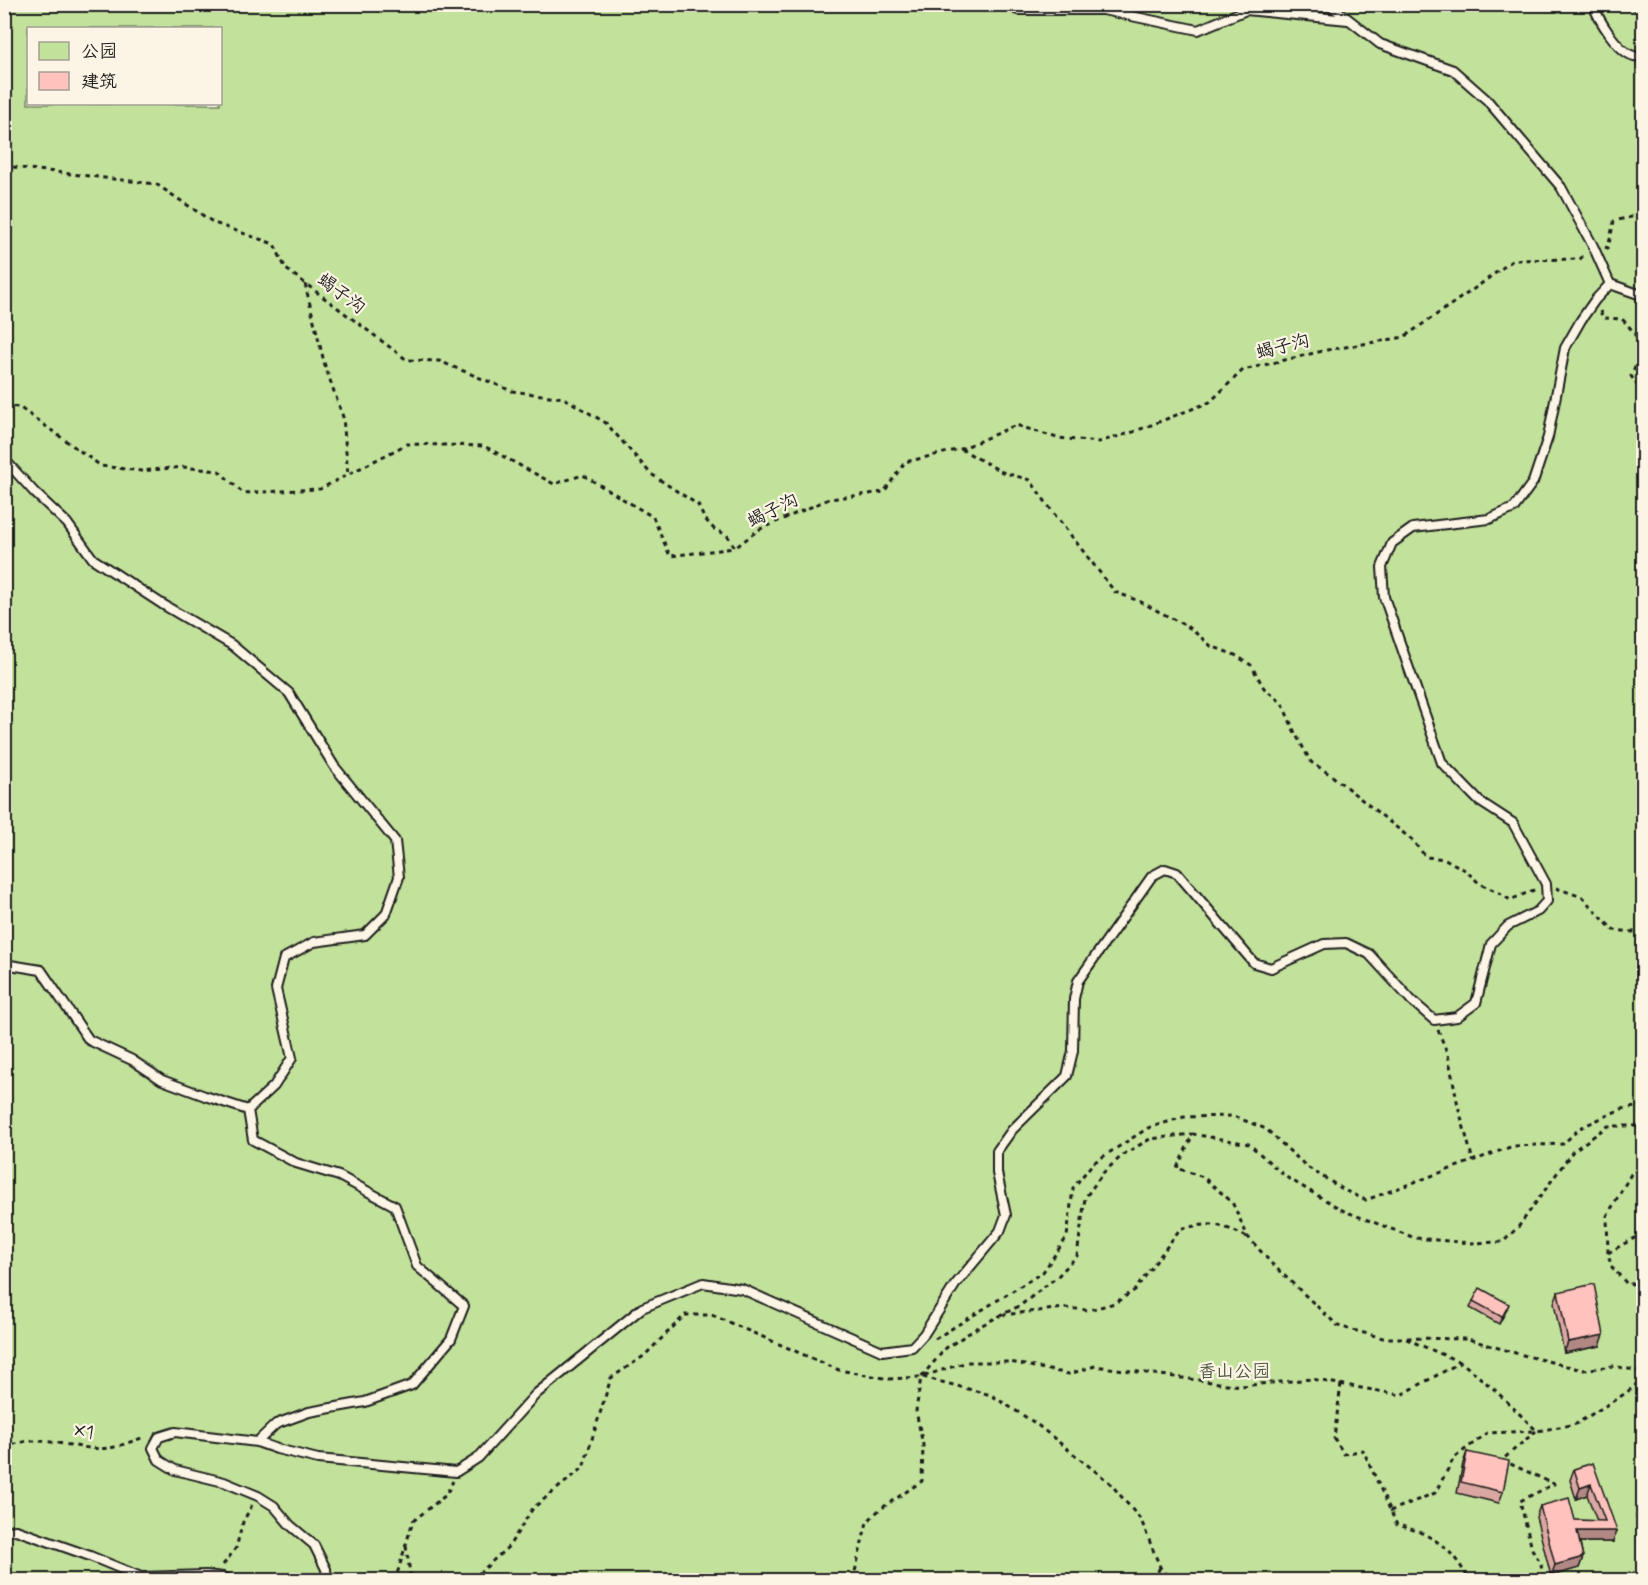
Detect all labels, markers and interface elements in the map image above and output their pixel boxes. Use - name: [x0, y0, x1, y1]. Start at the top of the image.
- legend: [27, 27, 222, 105]
- text: 公园: [81, 40, 117, 64]
- text: 建筑: [81, 70, 117, 94]
- street label: 蝎子沟: [312, 268, 370, 320]
- street label: 蝎子沟: [1254, 329, 1312, 365]
- street label: 蝎子沟: [743, 488, 803, 534]
- park label: 香山公园: [1198, 1360, 1270, 1384]
- street label: X1: [73, 1419, 95, 1445]

